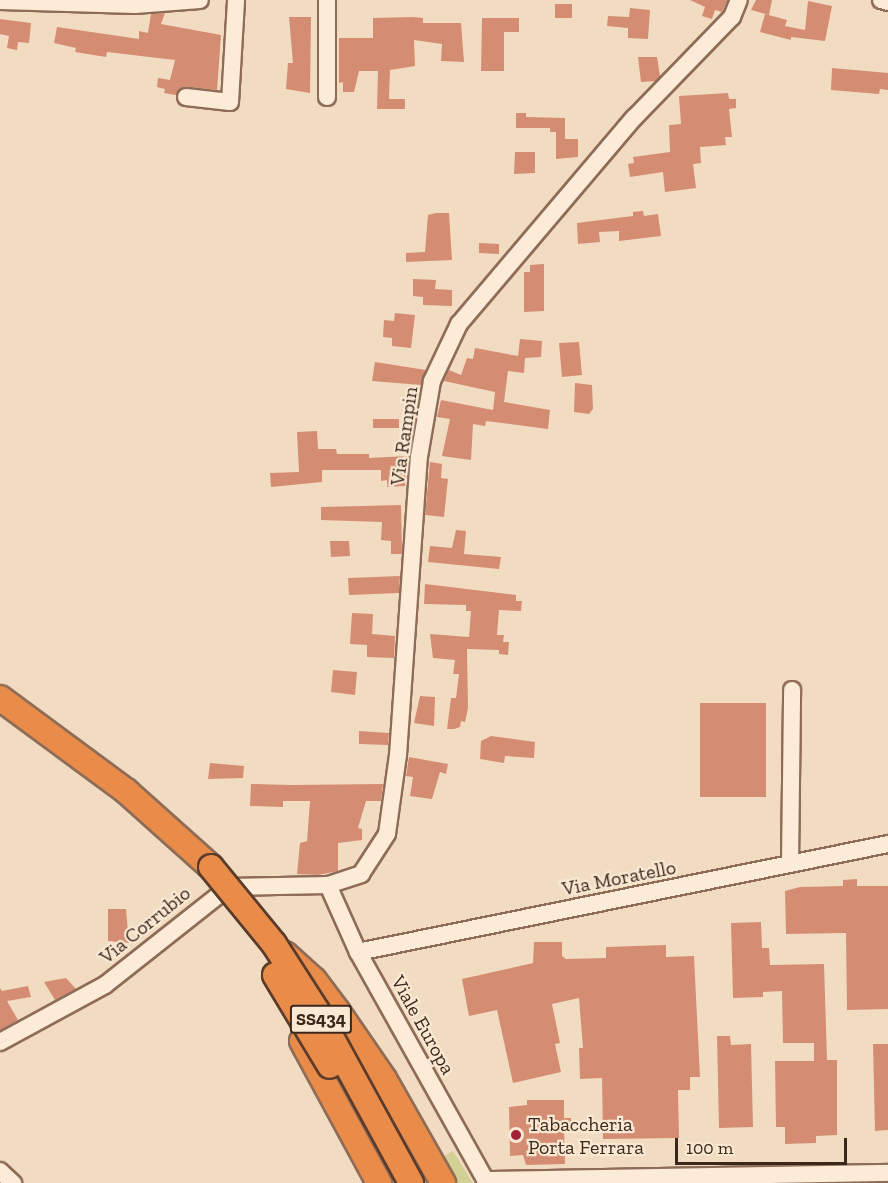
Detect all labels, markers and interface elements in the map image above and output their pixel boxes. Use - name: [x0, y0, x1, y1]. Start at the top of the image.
- street label: Via Rampin: [385, 385, 423, 487]
- street label: Via Moratello: [560, 855, 678, 901]
- street label: Via Corrubio: [95, 881, 195, 969]
- street label: Viale Europa: [386, 971, 460, 1079]
- road number: SS434: [290, 1004, 352, 1034]
- place label: Tabaccheria Porta Ferrara: [528, 1112, 644, 1159]
- scale bar: [678, 1126, 850, 1164]
- marker: Tabaccheria Porta Ferrara: [509, 1128, 523, 1142]
- text: 100 m: [686, 1137, 733, 1159]

